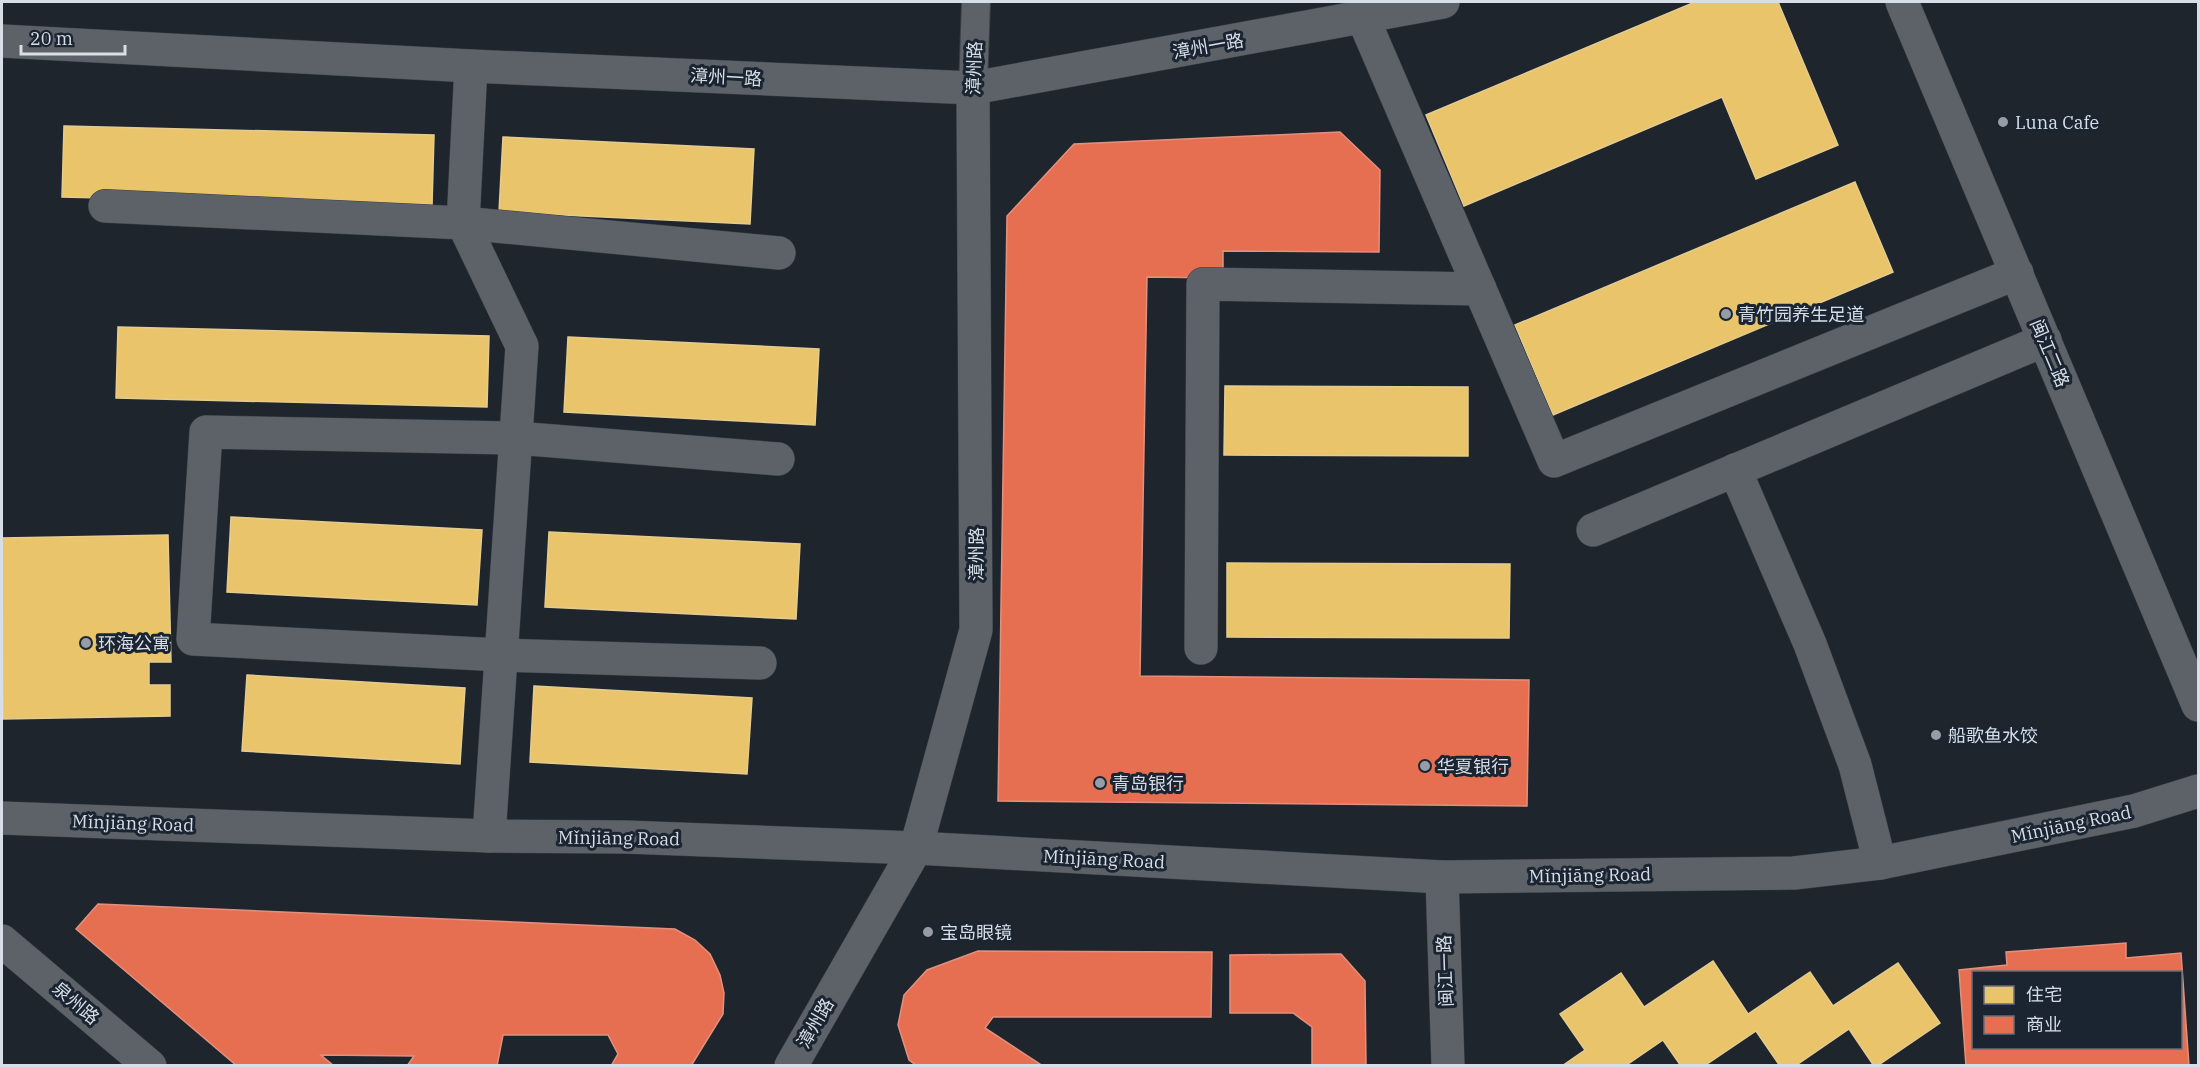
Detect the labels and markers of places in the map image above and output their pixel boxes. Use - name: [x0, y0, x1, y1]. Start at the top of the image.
- place label: Luna Cafe: [2015, 111, 2099, 134]
- marker: Luna Cafe: [1996, 115, 2010, 129]
- place label: 青竹园养生足道: [1738, 303, 1864, 326]
- marker: 青竹园养生足道: [1719, 307, 1733, 321]
- place label: 环海公寓: [98, 632, 170, 655]
- marker: 环海公寓: [79, 636, 93, 650]
- place label: 船歌鱼水饺: [1948, 724, 2038, 747]
- marker: 船歌鱼水饺: [1929, 728, 1943, 742]
- place label: 华夏银行: [1437, 755, 1509, 778]
- marker: 华夏银行: [1418, 759, 1432, 773]
- place label: 青岛银行: [1112, 772, 1184, 795]
- marker: 青岛银行: [1093, 776, 1107, 790]
- place label: 宝岛眼镜: [940, 921, 1012, 944]
- marker: 宝岛眼镜: [921, 925, 935, 939]

